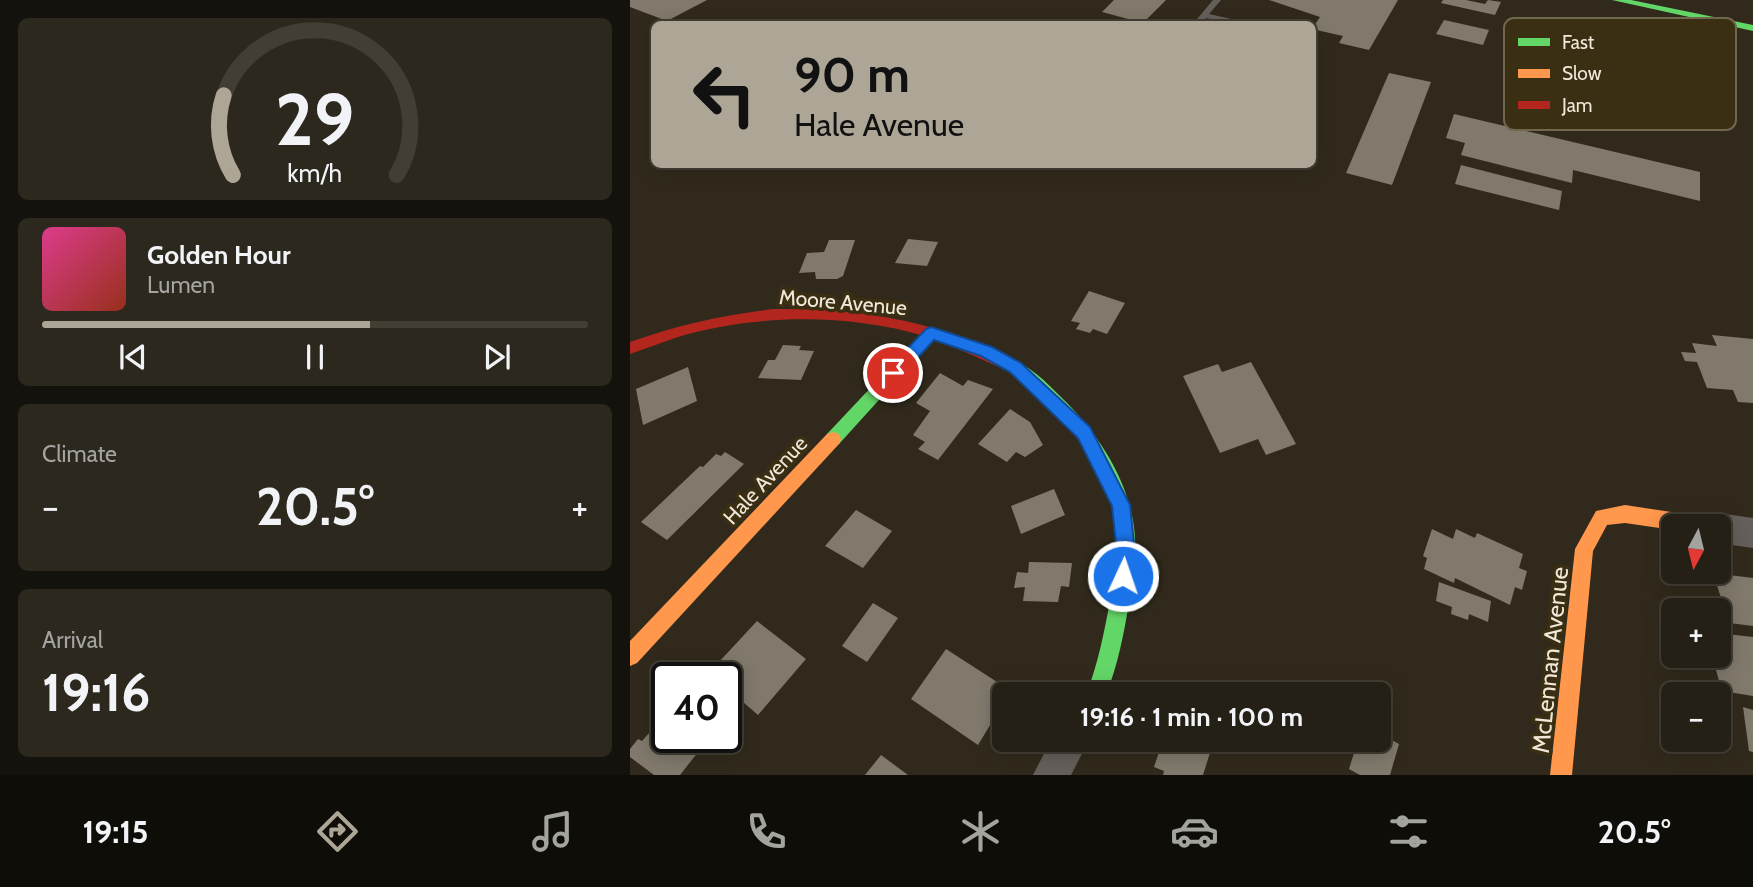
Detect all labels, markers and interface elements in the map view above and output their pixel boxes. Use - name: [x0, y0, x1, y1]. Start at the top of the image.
- legend: [1504, 18, 1736, 130]
- text: Fast: [1562, 31, 1595, 54]
- text: 90 m: [794, 45, 910, 104]
- icon: left: [679, 49, 770, 140]
- text: Slow: [1562, 62, 1602, 85]
- text: 29: [275, 75, 355, 163]
- text: Jam: [1561, 94, 1592, 117]
- text: Hale Avenue: [794, 105, 964, 144]
- text: km/h: [288, 158, 342, 188]
- text: Golden Hour: [147, 239, 290, 271]
- text: Lumen: [147, 271, 215, 299]
- street label: Moore Avenue: [778, 284, 908, 320]
- icon: previous: [114, 338, 152, 376]
- icon: pause: [296, 338, 334, 376]
- icon: next: [478, 338, 516, 376]
- pin: [863, 343, 923, 403]
- icon: arrive: [874, 354, 912, 392]
- street label: Hale Avenue: [718, 430, 812, 529]
- text: Climate: [42, 440, 117, 468]
- text: 20.5°: [256, 475, 374, 538]
- text: −: [42, 483, 59, 530]
- text: +: [571, 483, 588, 530]
- north arrow: [1661, 514, 1731, 584]
- map controls: [1661, 514, 1731, 752]
- position arrow: [1086, 539, 1160, 613]
- street label: McLennan Avenue: [1526, 565, 1574, 755]
- button: +: [1661, 598, 1731, 668]
- text: Arrival: [42, 626, 103, 654]
- text: 19:16: [42, 661, 150, 724]
- speed limit sign: 40: [651, 662, 742, 753]
- button: −: [1661, 682, 1731, 752]
- text: 19:16 · 1 min · 100 m: [1080, 701, 1303, 733]
- icon: directions: [313, 807, 362, 856]
- icon: music: [528, 807, 577, 856]
- icon: phone: [742, 807, 791, 856]
- icon: climate: [956, 807, 1005, 856]
- icon: car: [1170, 807, 1219, 856]
- icon: filters: [1384, 807, 1433, 856]
- text: 19:15: [83, 812, 148, 851]
- text: 20.5°: [1598, 812, 1670, 851]

